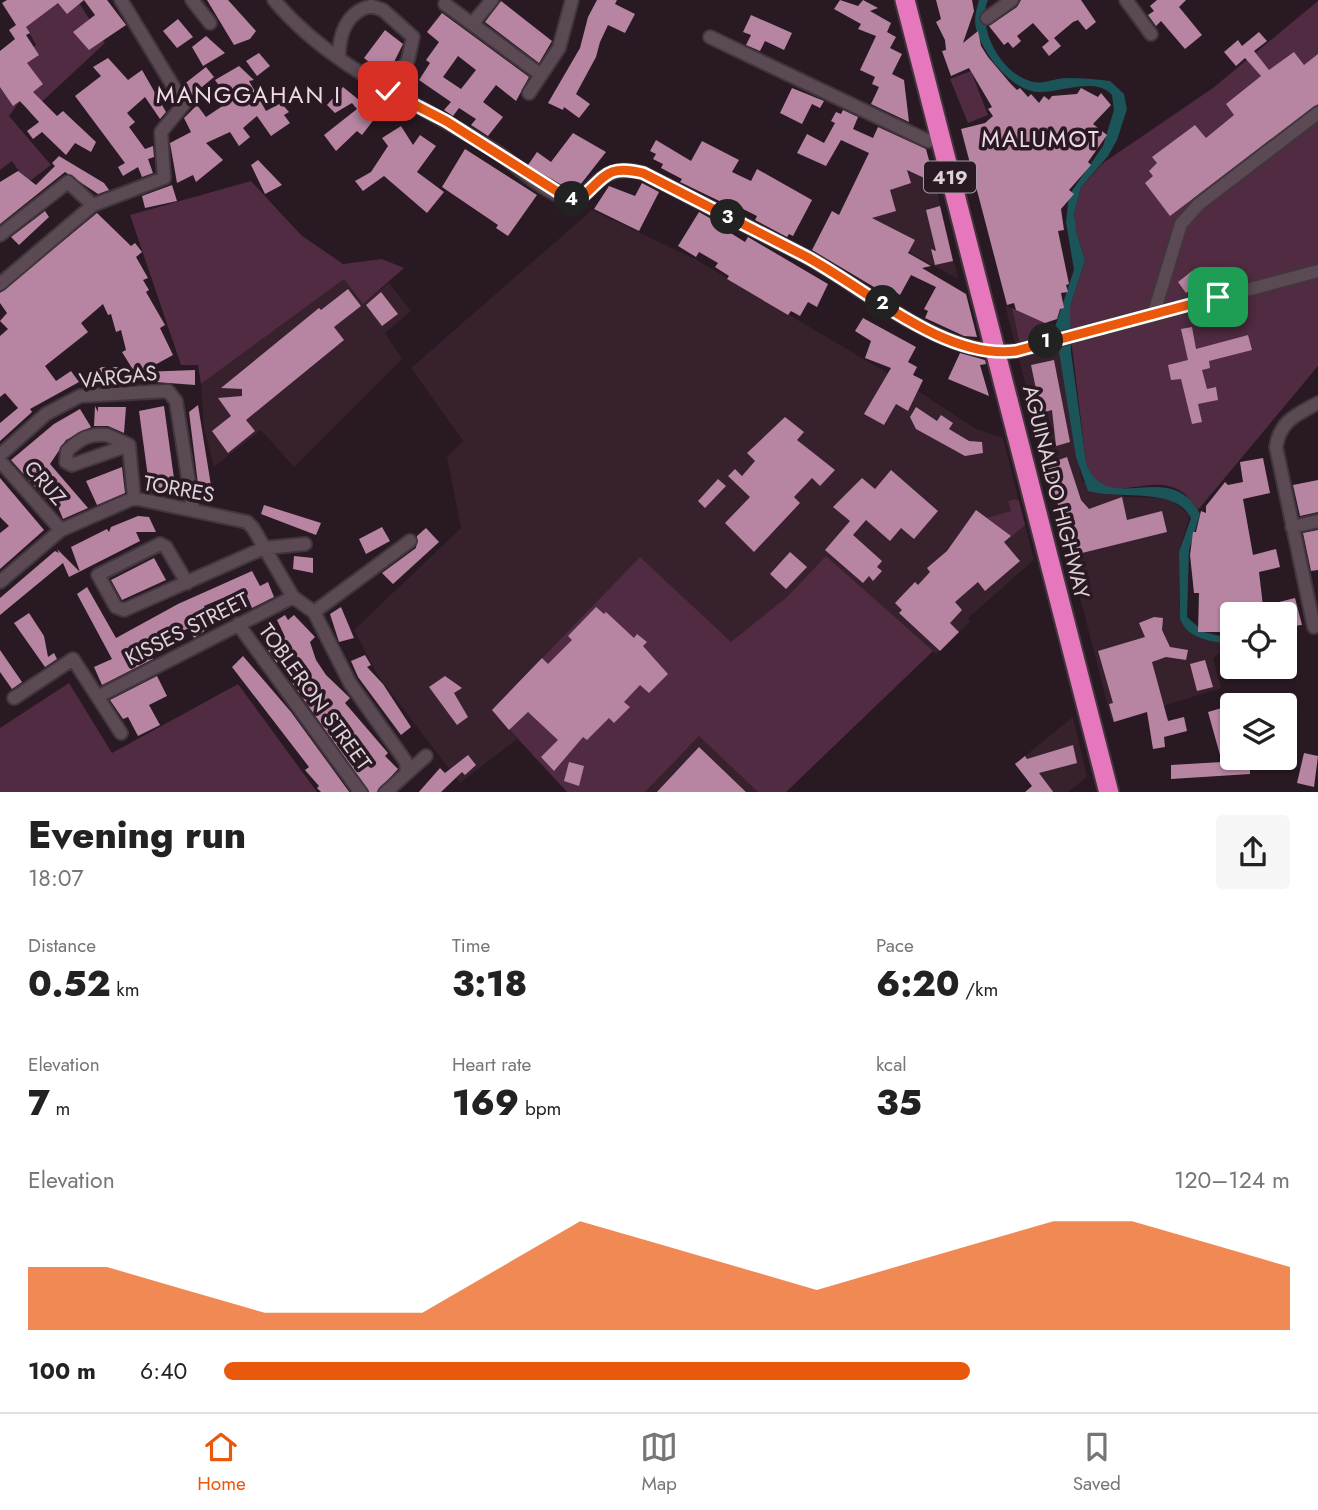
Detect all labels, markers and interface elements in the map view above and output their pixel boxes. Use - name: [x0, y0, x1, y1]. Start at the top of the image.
- pin: [358, 61, 418, 121]
- icon: check: [369, 72, 407, 110]
- district label: MANGGAHAN I: [156, 78, 342, 112]
- district label: MALUMOT: [981, 122, 1101, 156]
- road number: 419: [924, 162, 976, 192]
- pin: 4: [554, 182, 590, 216]
- text: 4: [565, 185, 578, 212]
- pin: 3: [710, 200, 746, 234]
- text: 3: [722, 203, 733, 230]
- pin: [1188, 267, 1248, 327]
- icon: arrive: [1199, 278, 1237, 316]
- pin: 2: [866, 286, 900, 320]
- text: 2: [876, 289, 889, 316]
- pin: 1: [1028, 324, 1064, 358]
- text: 1: [1041, 327, 1050, 354]
- street label: VARGAS: [77, 358, 159, 396]
- street label: AGUINALDO HIGHWAY: [1015, 382, 1097, 602]
- street label: CRUZ: [17, 454, 73, 512]
- street label: TORRES: [141, 468, 217, 510]
- street label: KISSES STREET: [120, 585, 254, 673]
- map controls: [1220, 602, 1297, 770]
- button: locate: [1220, 602, 1297, 679]
- street label: TOBLERON STREET: [251, 617, 379, 777]
- button: layers: [1220, 693, 1297, 770]
- text: Evening run: [28, 807, 246, 862]
- button: share: [1216, 815, 1290, 889]
- text: 18:07: [28, 861, 84, 895]
- text: Distance: [28, 932, 96, 959]
- text: Time: [452, 932, 490, 959]
- text: Pace: [876, 932, 914, 959]
- text: 0.52: [28, 959, 111, 1009]
- text: 3:18: [452, 959, 527, 1009]
- text: 6:20: [876, 959, 960, 1009]
- text: km: [111, 976, 140, 1003]
- text: /km: [960, 976, 998, 1003]
- text: Elevation: [28, 1051, 100, 1078]
- text: Heart rate: [452, 1051, 531, 1078]
- text: kcal: [876, 1051, 907, 1078]
- text: 7: [28, 1078, 50, 1128]
- text: 169: [452, 1078, 519, 1128]
- text: 35: [876, 1078, 922, 1128]
- text: m: [50, 1095, 70, 1122]
- text: bpm: [519, 1095, 561, 1122]
- text: Elevation: [28, 1163, 115, 1197]
- text: 120–124 m: [1174, 1163, 1290, 1197]
- text: 100 m: [28, 1354, 96, 1388]
- text: 6:40: [140, 1354, 187, 1388]
- tab: Home: [197, 1428, 246, 1497]
- tab: Map: [640, 1428, 678, 1497]
- tab: Saved: [1073, 1428, 1121, 1497]

